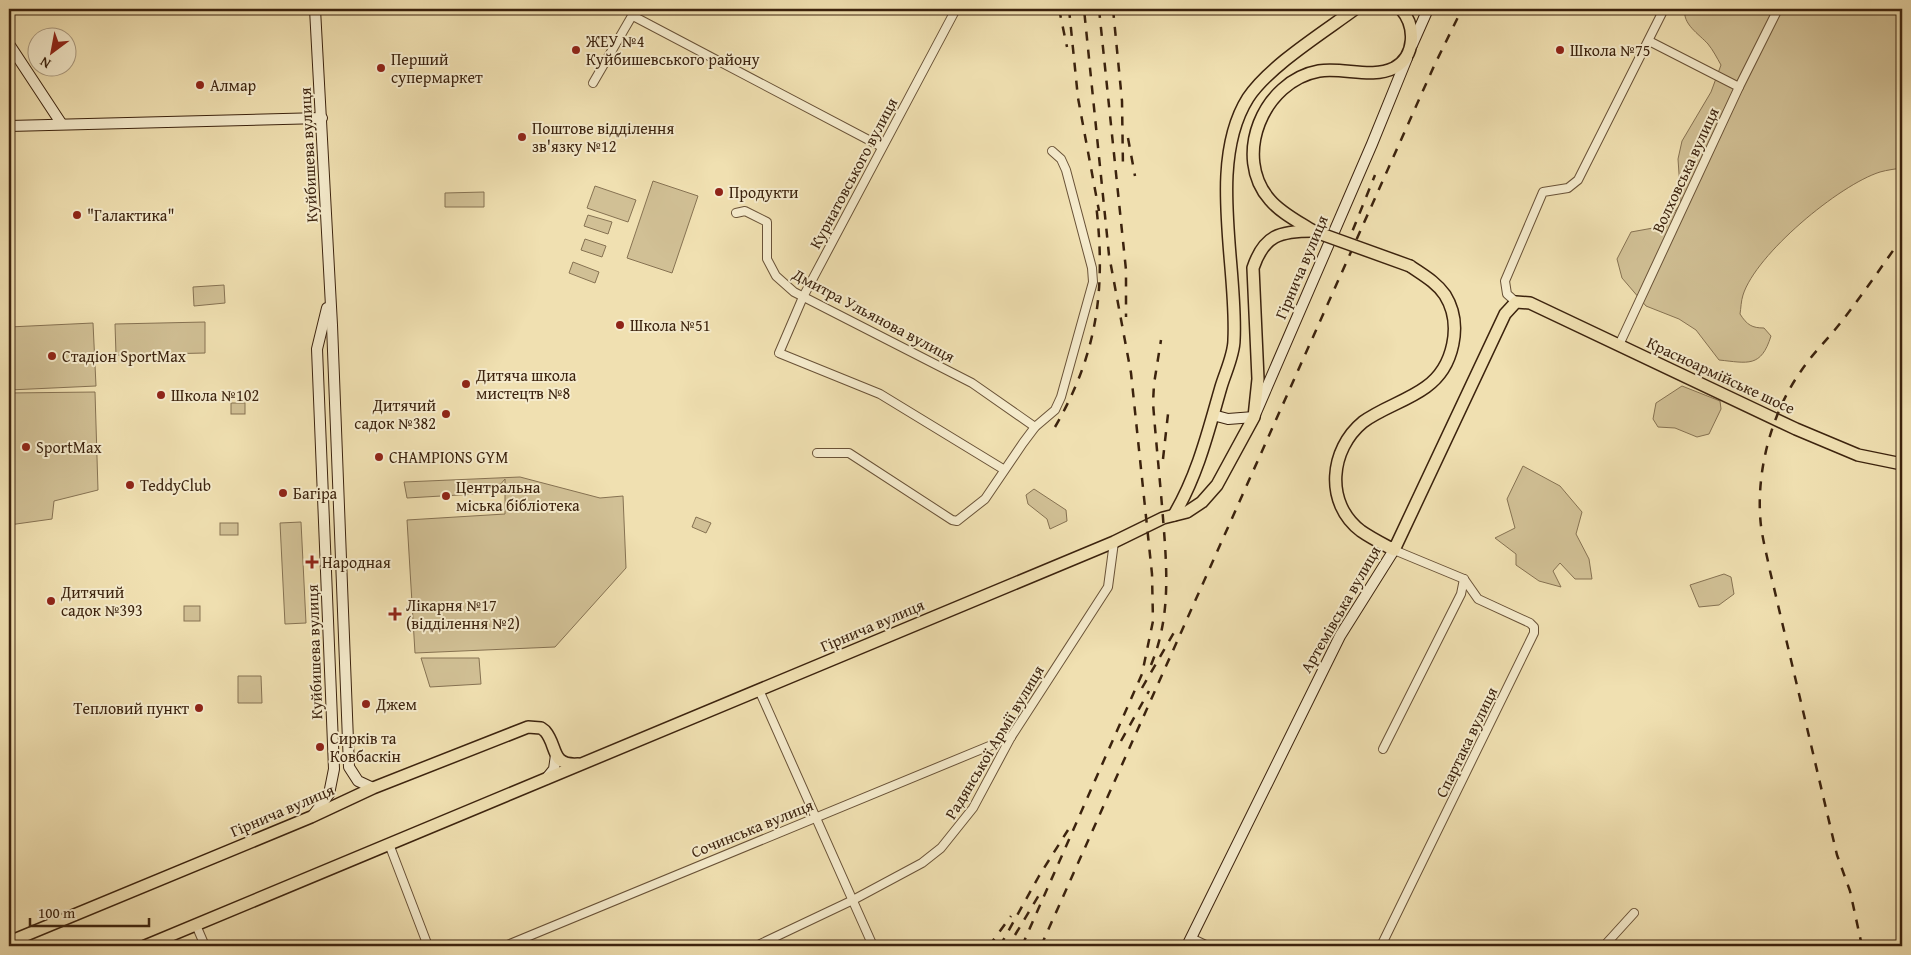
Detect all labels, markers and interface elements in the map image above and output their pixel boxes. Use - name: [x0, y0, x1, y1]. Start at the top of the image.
- north arrow: [28, 28, 78, 78]
- place label: ЖЕУ №4 Куйбишевського району: [585, 29, 760, 71]
- place label: Школа №75: [1570, 38, 1650, 62]
- marker: ЖЕУ №4 Куйбишевського району: [570, 44, 582, 56]
- marker: Школа №75: [1554, 44, 1566, 56]
- place label: Перший супермаркет: [391, 47, 483, 89]
- text: N: [35, 52, 54, 74]
- marker: Перший супермаркет: [375, 62, 387, 74]
- place label: Алмар: [210, 73, 257, 97]
- marker: Алмар: [194, 79, 206, 91]
- street label: Куйбишева вулиця: [292, 87, 324, 223]
- street label: Курнатовського вулиця: [803, 93, 903, 253]
- street label: Волховська вулиця: [1645, 103, 1725, 237]
- place label: Поштове відділення зв'язку №12: [532, 116, 674, 158]
- marker: Поштове відділення зв'язку №12: [516, 131, 528, 143]
- place label: Продукти: [729, 180, 799, 204]
- marker: Продукти: [713, 186, 725, 198]
- place label: "Галактика": [87, 203, 174, 227]
- marker: "Галактика": [71, 209, 83, 221]
- street label: Гірнича вулиця: [1268, 211, 1334, 323]
- street label: Дмитра Ульянова вулиця: [788, 262, 959, 368]
- place label: Школа №51: [630, 313, 710, 337]
- marker: Школа №51: [614, 319, 626, 331]
- street label: Красноармійське шосе: [1643, 330, 1799, 420]
- place label: Стадіон SportMax: [62, 344, 187, 368]
- marker: Стадіон SportMax: [46, 350, 58, 362]
- place label: Дитяча школа мистецтв №8: [475, 363, 577, 405]
- marker: Дитяча школа мистецтв №8: [460, 378, 472, 390]
- place label: Школа №102: [171, 383, 259, 407]
- marker: Школа №102: [155, 389, 167, 401]
- place label: Дитячий садок №382: [354, 393, 436, 435]
- marker: Дитячий садок №382: [440, 408, 452, 420]
- place label: SportMax: [36, 435, 103, 459]
- marker: SportMax: [20, 441, 32, 453]
- place label: CHAMPIONS GYM: [389, 445, 508, 469]
- marker: CHAMPIONS GYM: [373, 451, 385, 463]
- place label: TeddyClub: [140, 473, 211, 497]
- place label: Центральна міська бібліотека: [456, 475, 580, 517]
- marker: TeddyClub: [124, 479, 136, 491]
- place label: Багіра: [293, 481, 338, 505]
- marker: Багіра: [277, 487, 289, 499]
- marker: Центральна міська бібліотека: [440, 490, 452, 502]
- street label: Артемівська вулиця: [1294, 541, 1386, 677]
- place label: Народная: [322, 550, 391, 574]
- marker: Народная: [306, 556, 318, 568]
- place label: Дитячий садок №393: [60, 580, 143, 622]
- street label: Куйбишева вулиця: [300, 584, 328, 720]
- street label: Гірнича вулиця: [816, 592, 928, 658]
- place label: Лікарня №17 (відділення №2): [406, 593, 520, 635]
- marker: Дитячий садок №393: [45, 595, 57, 607]
- marker: Лікарня №17 (відділення №2): [388, 607, 402, 621]
- street label: Радянської Армії вулиця: [938, 660, 1050, 824]
- street label: Спартака вулиця: [1429, 683, 1503, 801]
- place label: Джем: [375, 692, 417, 716]
- place label: Тепловий пункт: [74, 696, 189, 720]
- marker: Джем: [360, 698, 372, 710]
- marker: Тепловий пункт: [193, 702, 205, 714]
- place label: Сирків та Ковбаскін: [330, 726, 401, 768]
- marker: Сирків та Ковбаскін: [314, 741, 326, 753]
- street label: Гірнича вулиця: [226, 777, 338, 843]
- street label: Сочинська вулиця: [687, 793, 817, 863]
- scale bar: [30, 895, 149, 927]
- text: 100 m: [38, 902, 76, 923]

